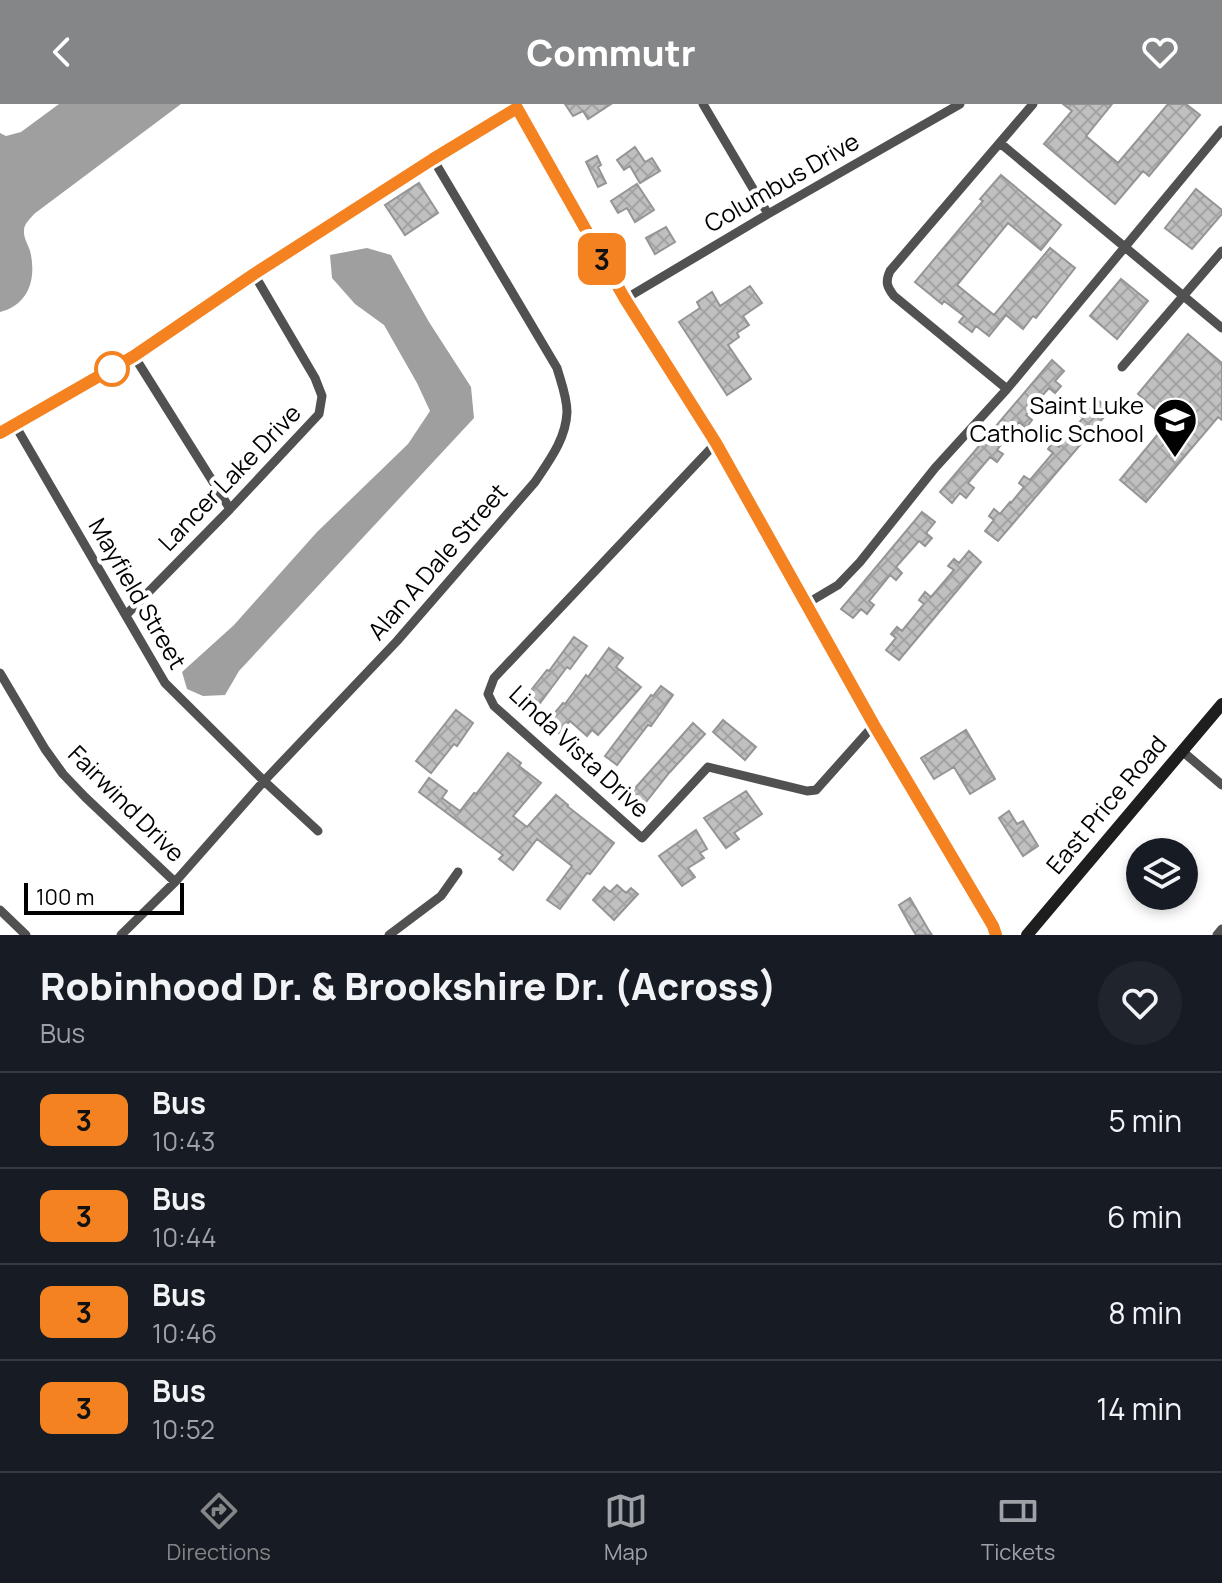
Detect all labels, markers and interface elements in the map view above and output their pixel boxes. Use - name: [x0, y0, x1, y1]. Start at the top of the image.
- text: Commutr: [526, 28, 696, 77]
- icon: back: [40, 30, 84, 74]
- icon: heart: [1138, 30, 1182, 74]
- street label: Columbus Drive: [698, 124, 865, 239]
- line badge: 3: [576, 233, 628, 285]
- text: 3: [594, 240, 610, 278]
- unlabelled marker: [95, 352, 129, 386]
- place label: Saint Luke Catholic School: [970, 388, 1144, 449]
- street label: Lancer Lake Drive: [150, 396, 308, 558]
- school or university icon: Saint Luke Catholic School: [1151, 396, 1199, 459]
- street label: Alan A Dale Street: [360, 476, 514, 646]
- street label: Mayfield Street: [82, 512, 195, 675]
- street label: Linda Vista Drive: [503, 677, 657, 825]
- street label: East Price Road: [1038, 728, 1174, 880]
- street label: Fairwind Drive: [61, 737, 193, 869]
- map controls: [1126, 838, 1198, 910]
- button: layers: [1126, 838, 1198, 910]
- scale bar: [24, 879, 184, 915]
- text: 100 m: [36, 882, 94, 912]
- text: Robinhood Dr. & Brookshire Dr. (Across): [40, 959, 777, 1011]
- button: heart: [1098, 961, 1182, 1045]
- text: Bus: [40, 1015, 85, 1051]
- text: Bus: [152, 1082, 206, 1123]
- text: 5 min: [1108, 1100, 1182, 1141]
- text: 3: [76, 1101, 92, 1139]
- text: 10:43: [152, 1123, 215, 1159]
- text: Bus: [152, 1178, 206, 1219]
- text: 6 min: [1107, 1196, 1182, 1237]
- text: 3: [76, 1197, 92, 1235]
- text: 10:44: [152, 1219, 217, 1255]
- text: Bus: [152, 1274, 206, 1315]
- text: 8 min: [1108, 1292, 1182, 1333]
- text: 3: [76, 1293, 92, 1331]
- text: 10:46: [152, 1315, 217, 1351]
- text: Bus: [152, 1370, 206, 1411]
- text: 14 min: [1096, 1388, 1182, 1429]
- text: 3: [76, 1389, 92, 1427]
- text: 10:52: [152, 1411, 215, 1447]
- tab: Directions: [167, 1489, 271, 1567]
- tab: Map: [604, 1489, 648, 1567]
- tab: Tickets: [981, 1489, 1055, 1567]

